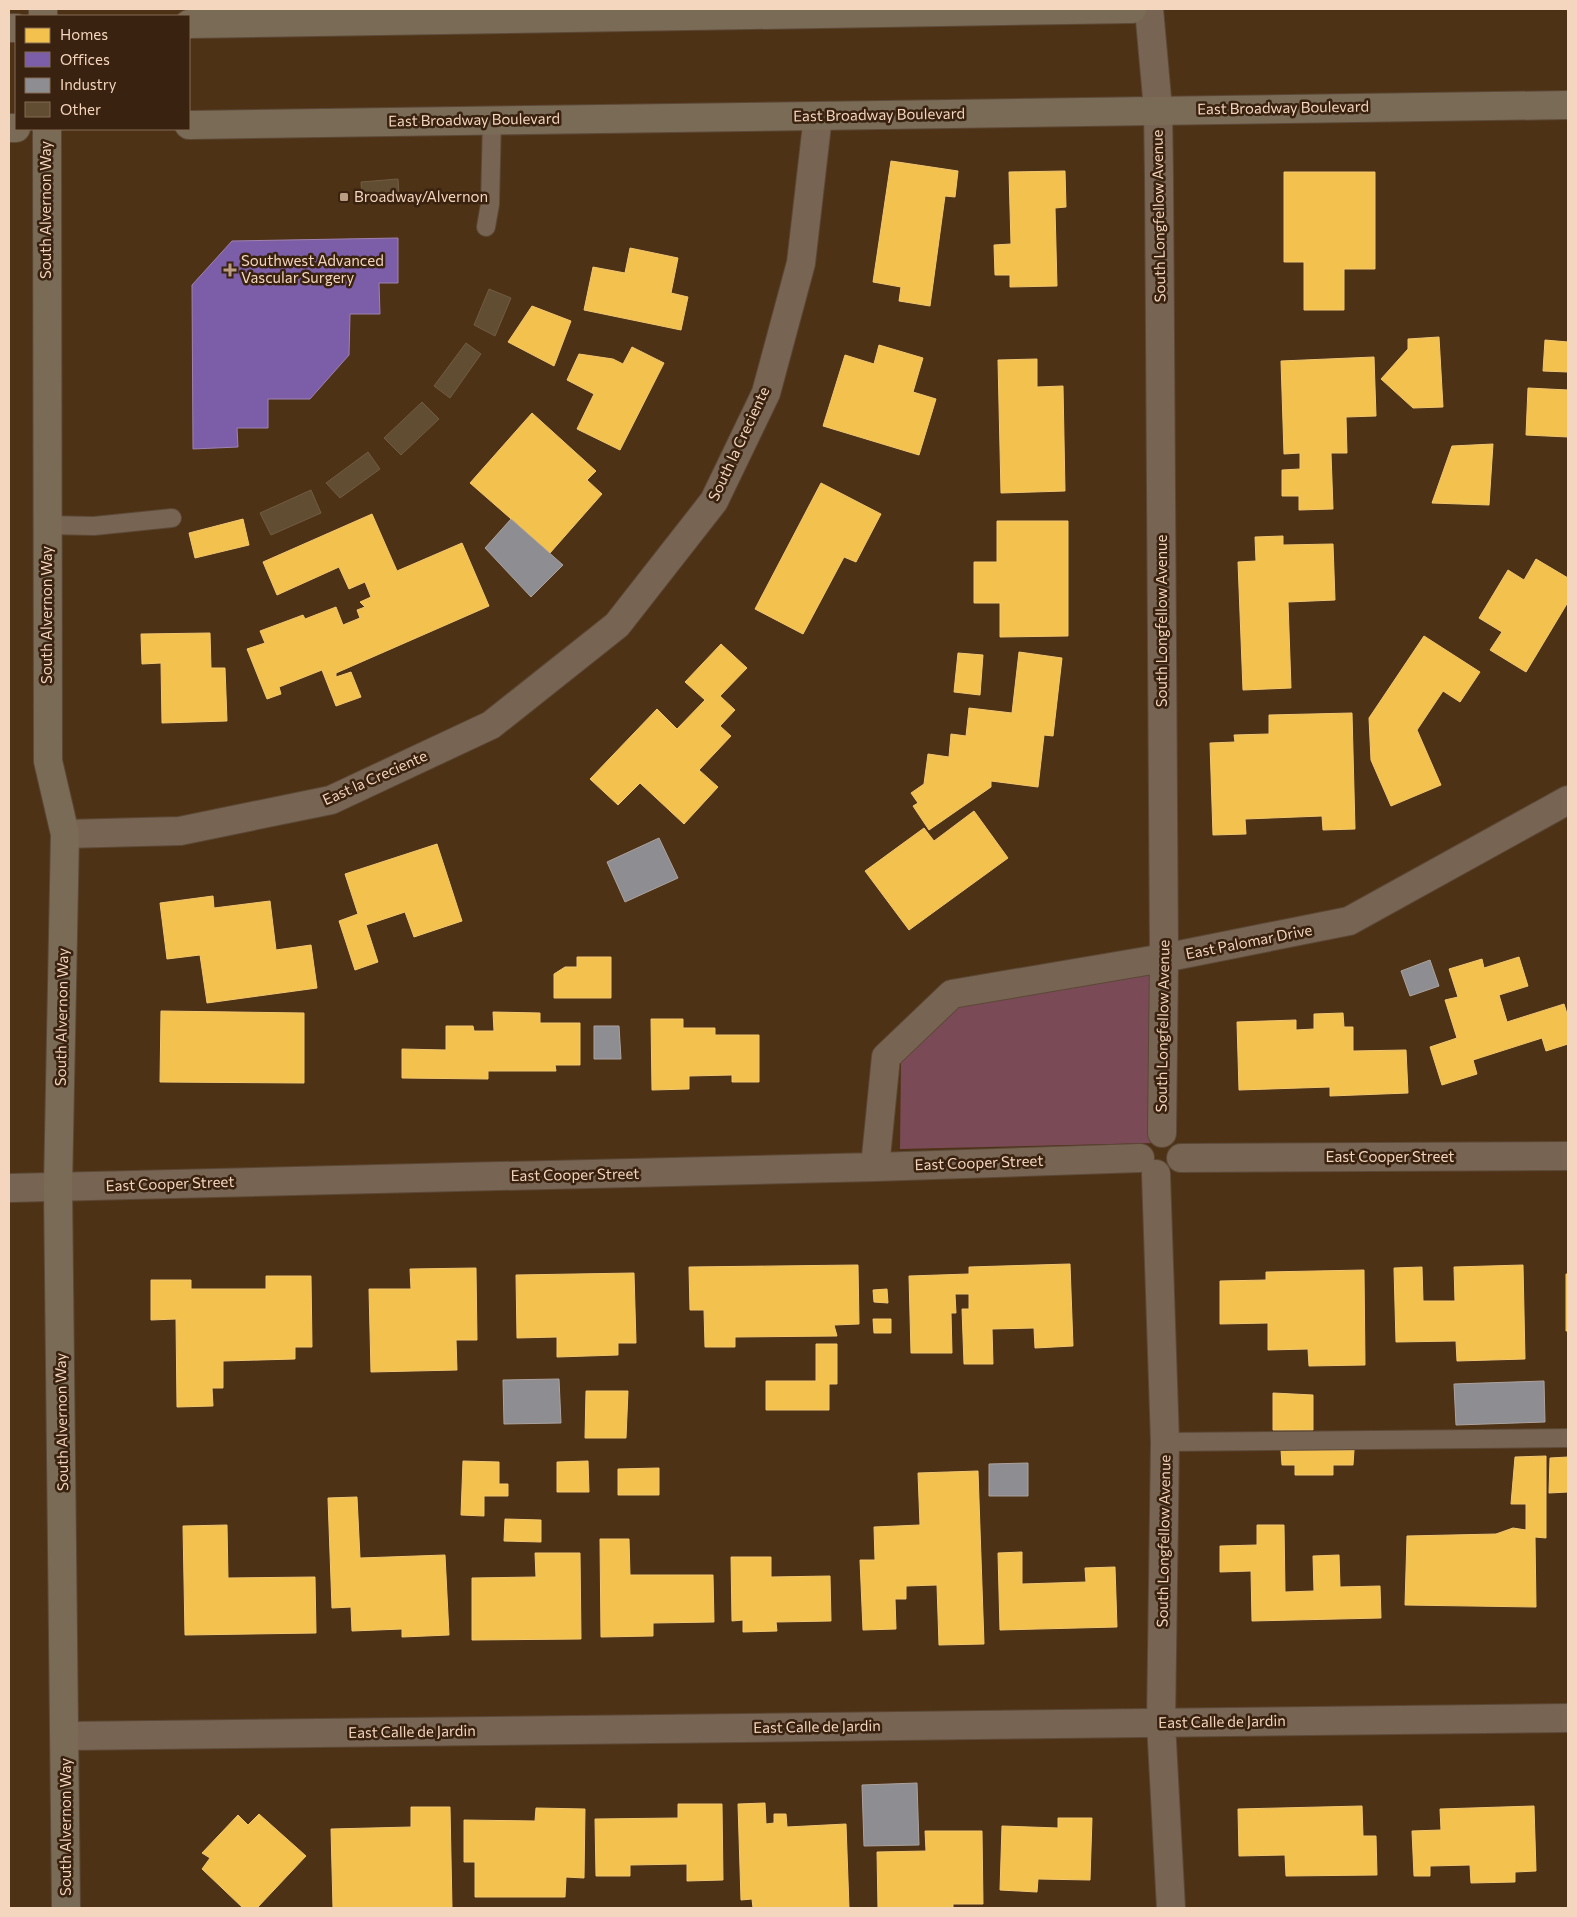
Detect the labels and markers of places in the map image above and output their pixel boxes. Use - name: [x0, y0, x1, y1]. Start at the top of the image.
- place label: Broadway/Alvernon: [354, 187, 488, 205]
- marker: Broadway/Alvernon: [338, 191, 350, 203]
- place label: Southwest Advanced Vascular Surgery: [241, 251, 384, 286]
- marker: Southwest Advanced Vascular Surgery: [223, 263, 237, 277]

